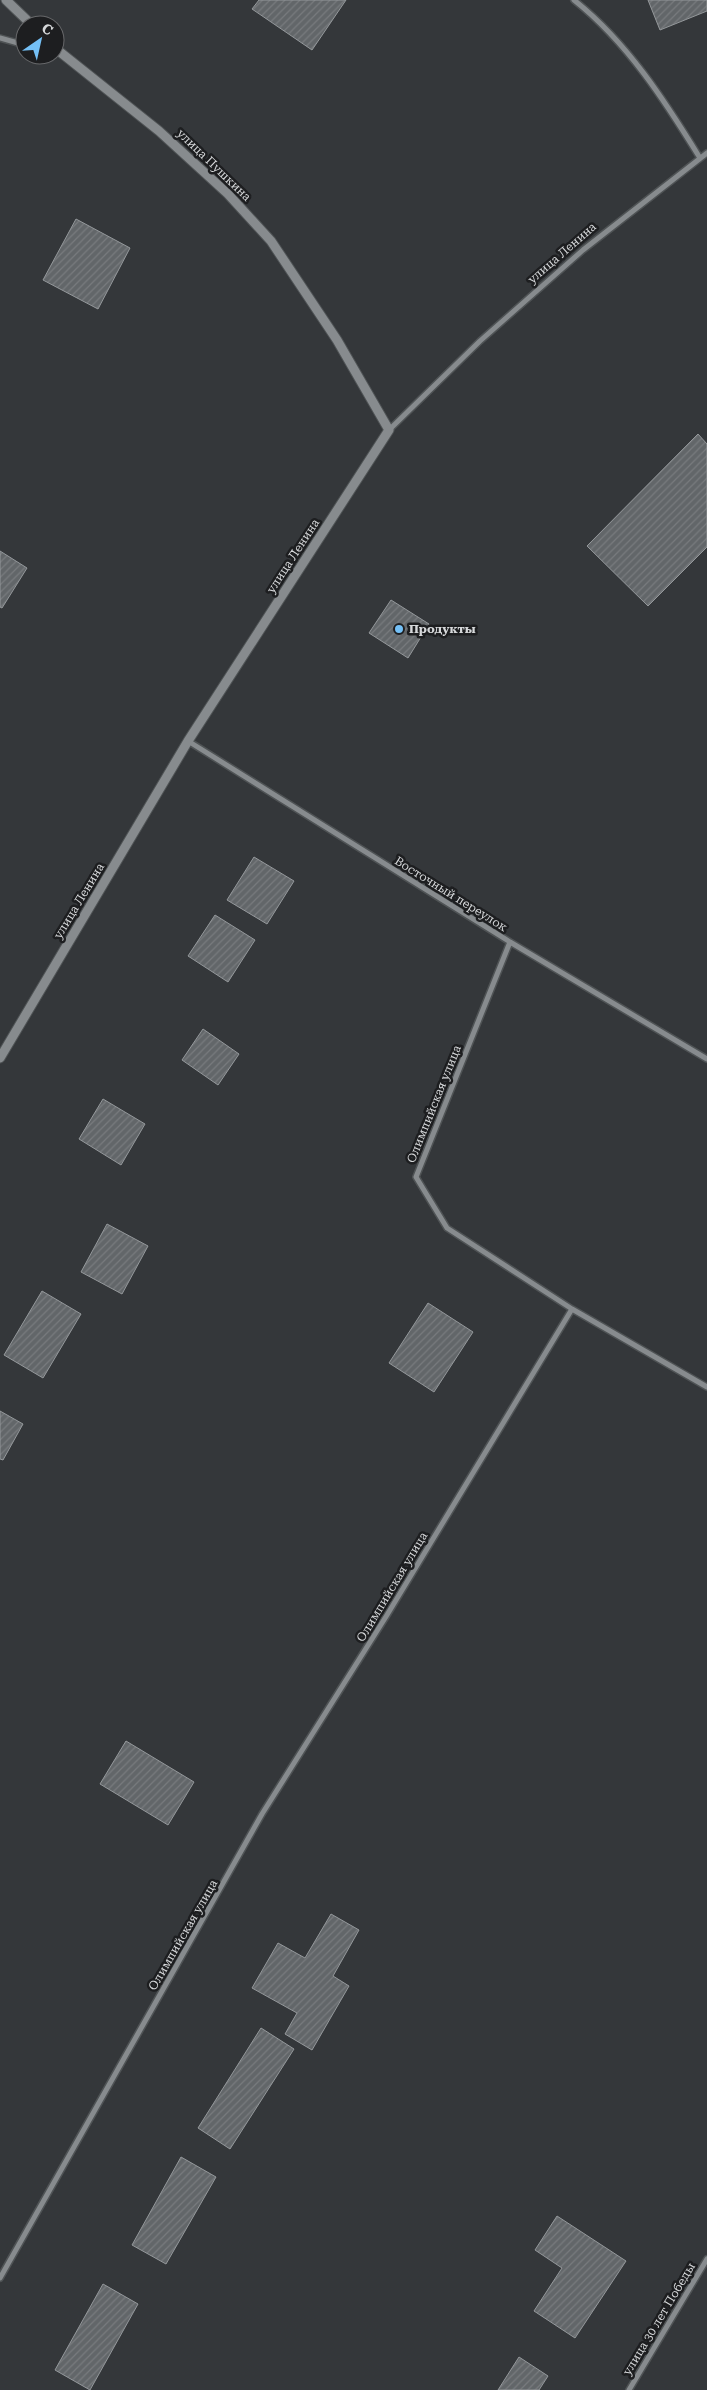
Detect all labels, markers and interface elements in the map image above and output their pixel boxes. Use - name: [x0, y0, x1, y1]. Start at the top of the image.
- north arrow: [15, 15, 65, 65]
- text: С: [39, 20, 56, 39]
- street label: улица Пушкина: [174, 126, 254, 204]
- street label: улица Ленина: [525, 219, 599, 286]
- street label: улица Ленина: [264, 516, 322, 596]
- place label: Продукты: [409, 622, 476, 636]
- marker: Продукты: [393, 623, 405, 635]
- street label: Восточный переулок: [392, 854, 510, 935]
- street label: улица Ленина: [51, 860, 107, 941]
- street label: Олимпийская улица: [404, 1043, 464, 1165]
- street label: Олимпийская улица: [354, 1529, 431, 1644]
- street label: Олимпийская улица: [146, 1877, 221, 1993]
- street label: улица 30 лет Победы: [620, 2260, 698, 2378]

